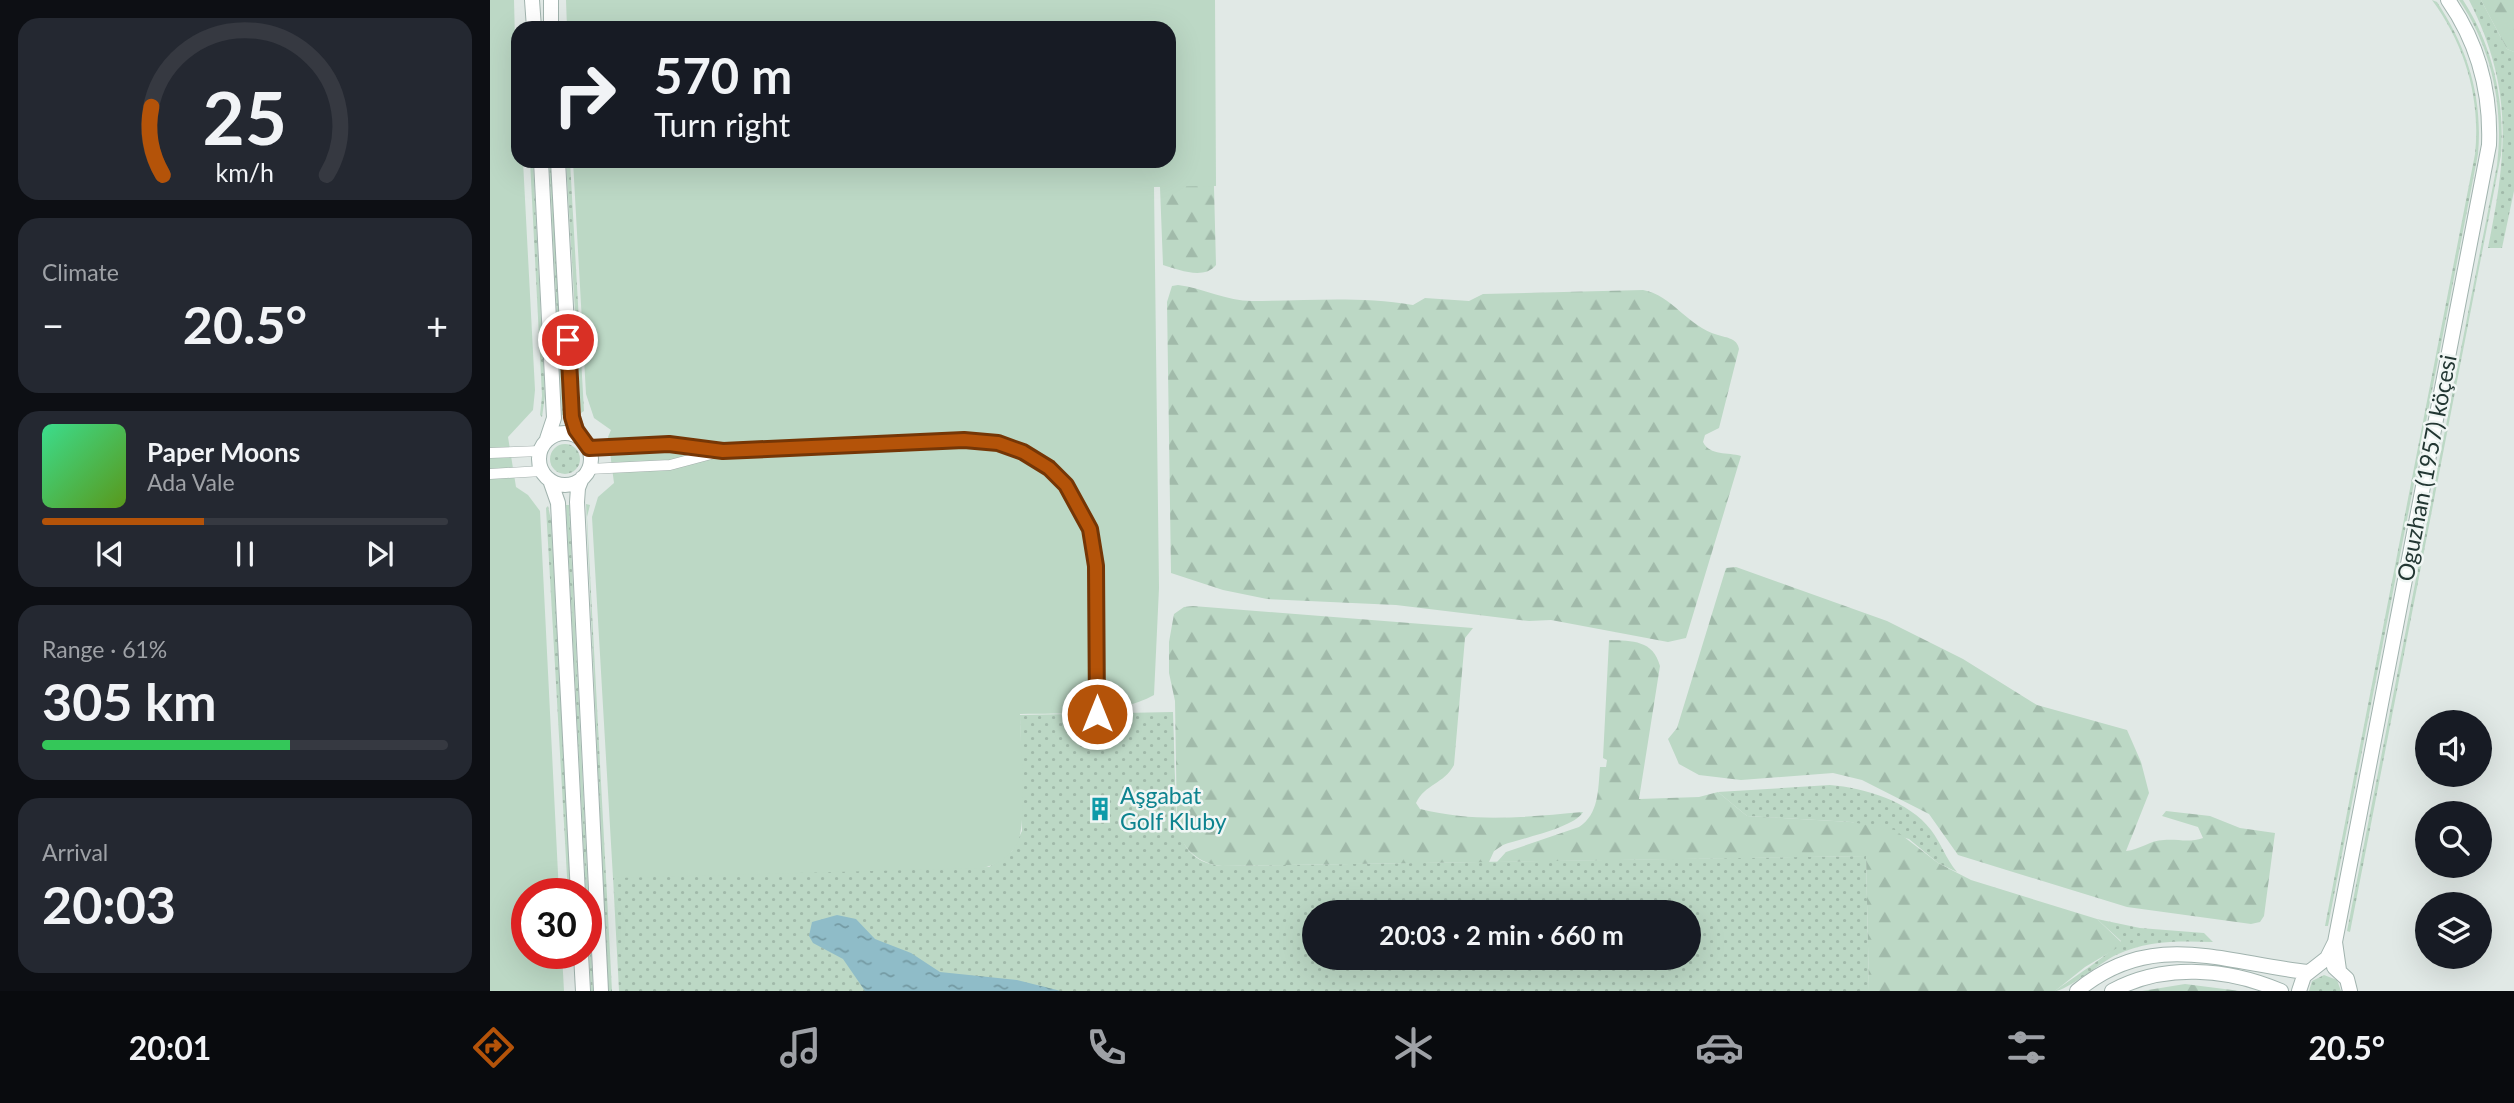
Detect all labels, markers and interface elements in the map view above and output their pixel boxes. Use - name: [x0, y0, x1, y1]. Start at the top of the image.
- text: 570 m: [654, 46, 792, 104]
- icon: right: [539, 49, 630, 140]
- text: 25: [203, 73, 287, 161]
- text: Turn right: [654, 105, 790, 144]
- text: km/h: [216, 157, 274, 187]
- text: Climate: [42, 258, 119, 286]
- text: 20.5°: [183, 293, 307, 355]
- text: −: [42, 302, 64, 348]
- text: +: [426, 302, 448, 348]
- pin: [538, 310, 598, 370]
- icon: arrive: [549, 321, 587, 359]
- street label: Oguzhan (1957) köçesi: [2390, 352, 2462, 584]
- text: Paper Moons: [147, 436, 300, 468]
- text: Ada Vale: [147, 468, 235, 496]
- icon: previous: [91, 535, 129, 573]
- icon: pause: [226, 535, 264, 573]
- icon: next: [361, 535, 399, 573]
- text: Range · 61%: [42, 635, 167, 663]
- text: 305 km: [42, 670, 216, 732]
- position arrow: [1060, 677, 1134, 751]
- map controls: [2415, 710, 2492, 969]
- button: sound: [2415, 710, 2492, 787]
- place label: Aşgabat Golf Kluby: [1120, 781, 1227, 835]
- building icon: Aşgabat Golf Kluby: [1086, 795, 1114, 823]
- button: search: [2415, 801, 2492, 878]
- text: Arrival: [42, 838, 108, 866]
- text: 20:03: [42, 873, 176, 935]
- speed limit sign: 30: [511, 878, 602, 969]
- button: layers: [2415, 892, 2492, 969]
- text: 20:03 · 2 min · 660 m: [1379, 919, 1624, 951]
- icon: directions: [469, 1023, 518, 1072]
- icon: music: [776, 1023, 825, 1072]
- icon: phone: [1082, 1023, 1131, 1072]
- icon: climate: [1389, 1023, 1438, 1072]
- icon: car: [1695, 1023, 1744, 1072]
- icon: filters: [2002, 1023, 2051, 1072]
- text: 20:01: [129, 1028, 211, 1067]
- text: 20.5°: [2309, 1028, 2385, 1067]

